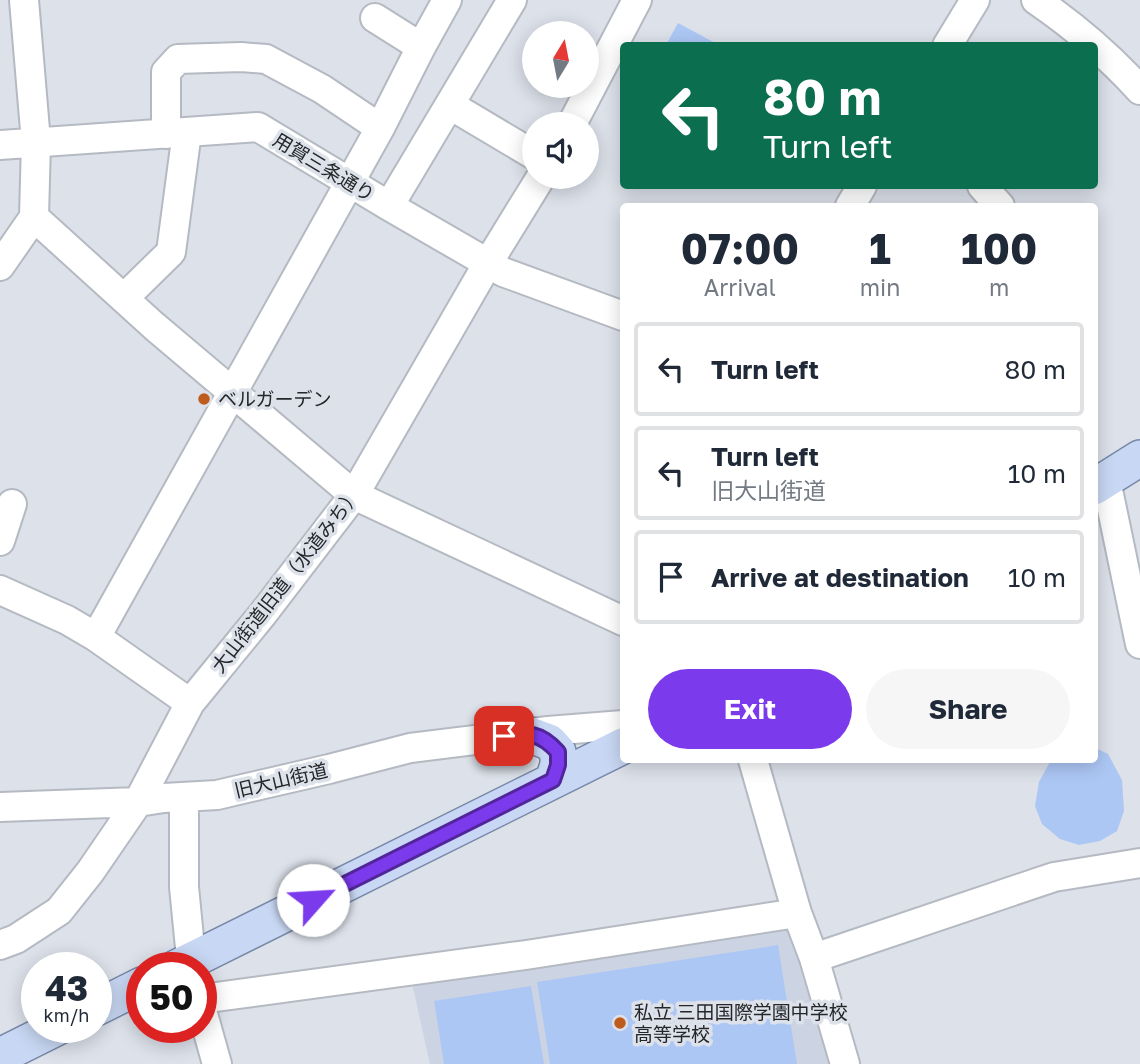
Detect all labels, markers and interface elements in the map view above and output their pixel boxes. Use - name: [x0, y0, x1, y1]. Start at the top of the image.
- north arrow: [522, 21, 598, 98]
- map controls: [522, 21, 599, 189]
- text: 80 m: [763, 67, 881, 126]
- icon: left: [648, 70, 739, 161]
- button: sound: [522, 112, 599, 189]
- street label: 用賀三条通り: [269, 127, 379, 206]
- text: Turn left: [763, 127, 892, 165]
- text: 07:00: [681, 223, 799, 273]
- text: 1: [869, 223, 891, 273]
- text: 100: [961, 223, 1037, 273]
- text: Arrival: [704, 273, 776, 301]
- text: min: [860, 273, 900, 301]
- text: m: [989, 273, 1009, 301]
- icon: left: [652, 350, 690, 388]
- text: Turn left: [711, 354, 819, 385]
- text: 80 m: [1005, 354, 1066, 385]
- place label: ベルガーデン: [218, 387, 331, 410]
- marker: ベルガーデン: [196, 391, 212, 407]
- text: Turn left: [711, 441, 819, 472]
- icon: left: [652, 454, 690, 492]
- text: 10 m: [1008, 458, 1066, 489]
- text: 旧大山街道: [711, 476, 826, 504]
- street label: 大山街道旧道（水道みち）: [206, 483, 365, 677]
- icon: arrive: [652, 558, 690, 596]
- text: Arrive at destination: [711, 562, 969, 593]
- text: 10 m: [1008, 562, 1066, 593]
- button: Exit: [648, 669, 852, 749]
- button: Share: [866, 669, 1070, 749]
- pin: [474, 706, 534, 766]
- icon: arrive: [485, 717, 523, 755]
- street label: 旧大山街道: [232, 758, 330, 801]
- position arrow: [276, 863, 350, 937]
- speed limit sign: 50: [126, 952, 217, 1043]
- text: 43: [45, 967, 88, 1009]
- place label: 私立 三田国際学園中学校 高等学校: [634, 1000, 848, 1045]
- text: km/h: [44, 1004, 89, 1026]
- marker: 私立 三田国際学園中学校 高等学校: [612, 1015, 628, 1031]

